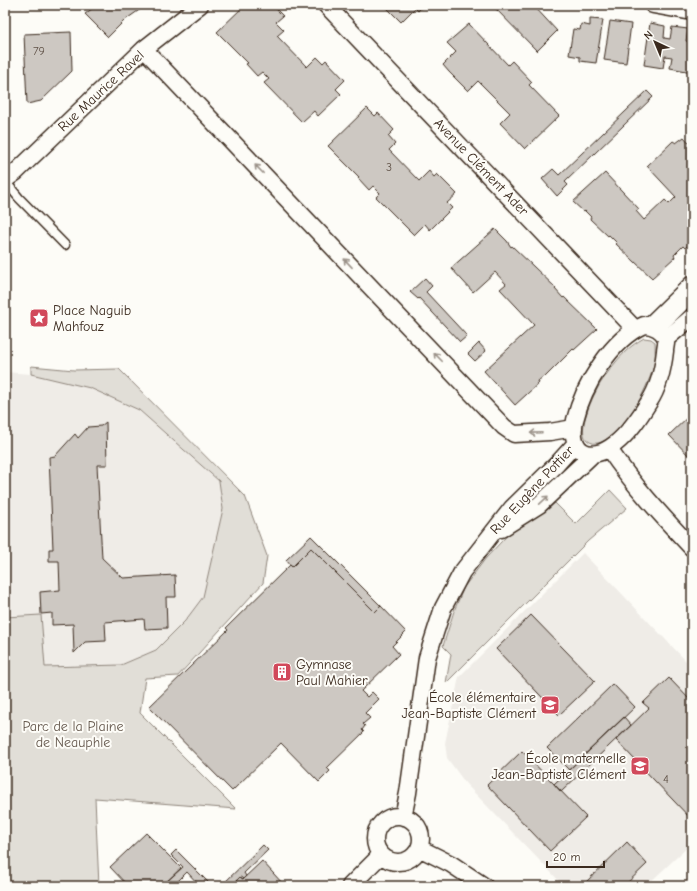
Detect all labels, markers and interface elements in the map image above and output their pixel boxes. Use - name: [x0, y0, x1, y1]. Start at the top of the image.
- north arrow: [635, 22, 675, 62]
- text: N: [641, 28, 656, 42]
- house number: 79: [33, 44, 45, 58]
- street label: Rue Maurice Ravel: [54, 47, 148, 135]
- street label: Avenue Clément Ader: [430, 115, 532, 220]
- house number: 3: [386, 160, 392, 174]
- one-way arrow: [254, 164, 263, 174]
- one-way arrow: [344, 258, 353, 268]
- place label: Place Naguib Mahfouz: [53, 302, 131, 335]
- place icon: Place Naguib Mahfouz: [28, 307, 50, 329]
- one-way arrow: [433, 352, 443, 362]
- one-way arrow: [530, 429, 543, 437]
- street label: Rue Eugène Pottier: [487, 442, 578, 538]
- one-way arrow: [539, 495, 549, 505]
- place label: Gymnase Paul Mahier: [296, 656, 368, 689]
- building icon: Gymnase Paul Mahier: [271, 661, 293, 683]
- place label: École élémentaire Jean-Baptiste Clément: [401, 689, 537, 722]
- school or university icon: École élémentaire Jean-Baptiste Clément: [539, 694, 561, 716]
- park label: Parc de la Plaine de Neauphle: [22, 718, 124, 751]
- place label: École maternelle Jean-Baptiste Clément: [491, 750, 627, 783]
- school or university icon: École maternelle Jean-Baptiste Clément: [629, 755, 651, 777]
- house number: 4: [663, 772, 669, 786]
- scale bar: [547, 843, 604, 869]
- text: 20 m: [553, 850, 581, 864]

